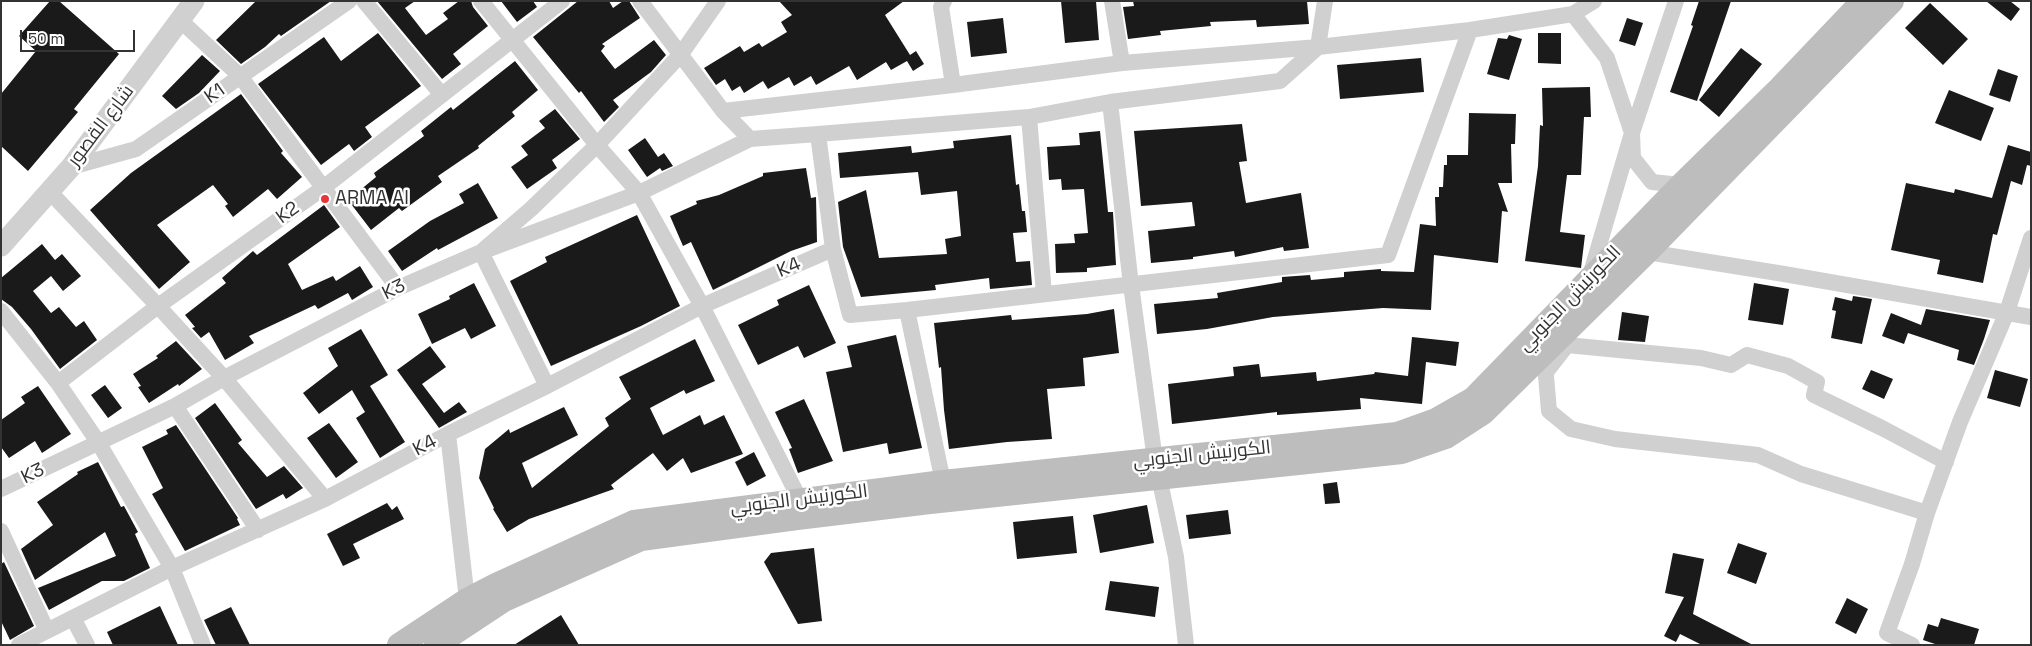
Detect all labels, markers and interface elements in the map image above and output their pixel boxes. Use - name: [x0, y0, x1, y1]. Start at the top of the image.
- scale bar: [22, 20, 138, 52]
- text: 50 m: [28, 29, 63, 48]
- street label: K1: [200, 79, 230, 109]
- street label: شارع القصور: [63, 81, 139, 171]
- place label: ARMA AI: [335, 188, 409, 210]
- marker: ARMA AI: [319, 193, 331, 205]
- street label: K2: [272, 197, 304, 229]
- street label: الكورنيش الجنوبي: [1514, 241, 1626, 357]
- street label: K4: [774, 253, 804, 283]
- street label: K3: [379, 275, 409, 305]
- street label: K4: [409, 430, 441, 462]
- street label: الكورنيش الجنوبي: [1132, 436, 1272, 474]
- street label: K3: [18, 459, 48, 489]
- street label: الكورنيش الجنوبي: [729, 480, 869, 520]

